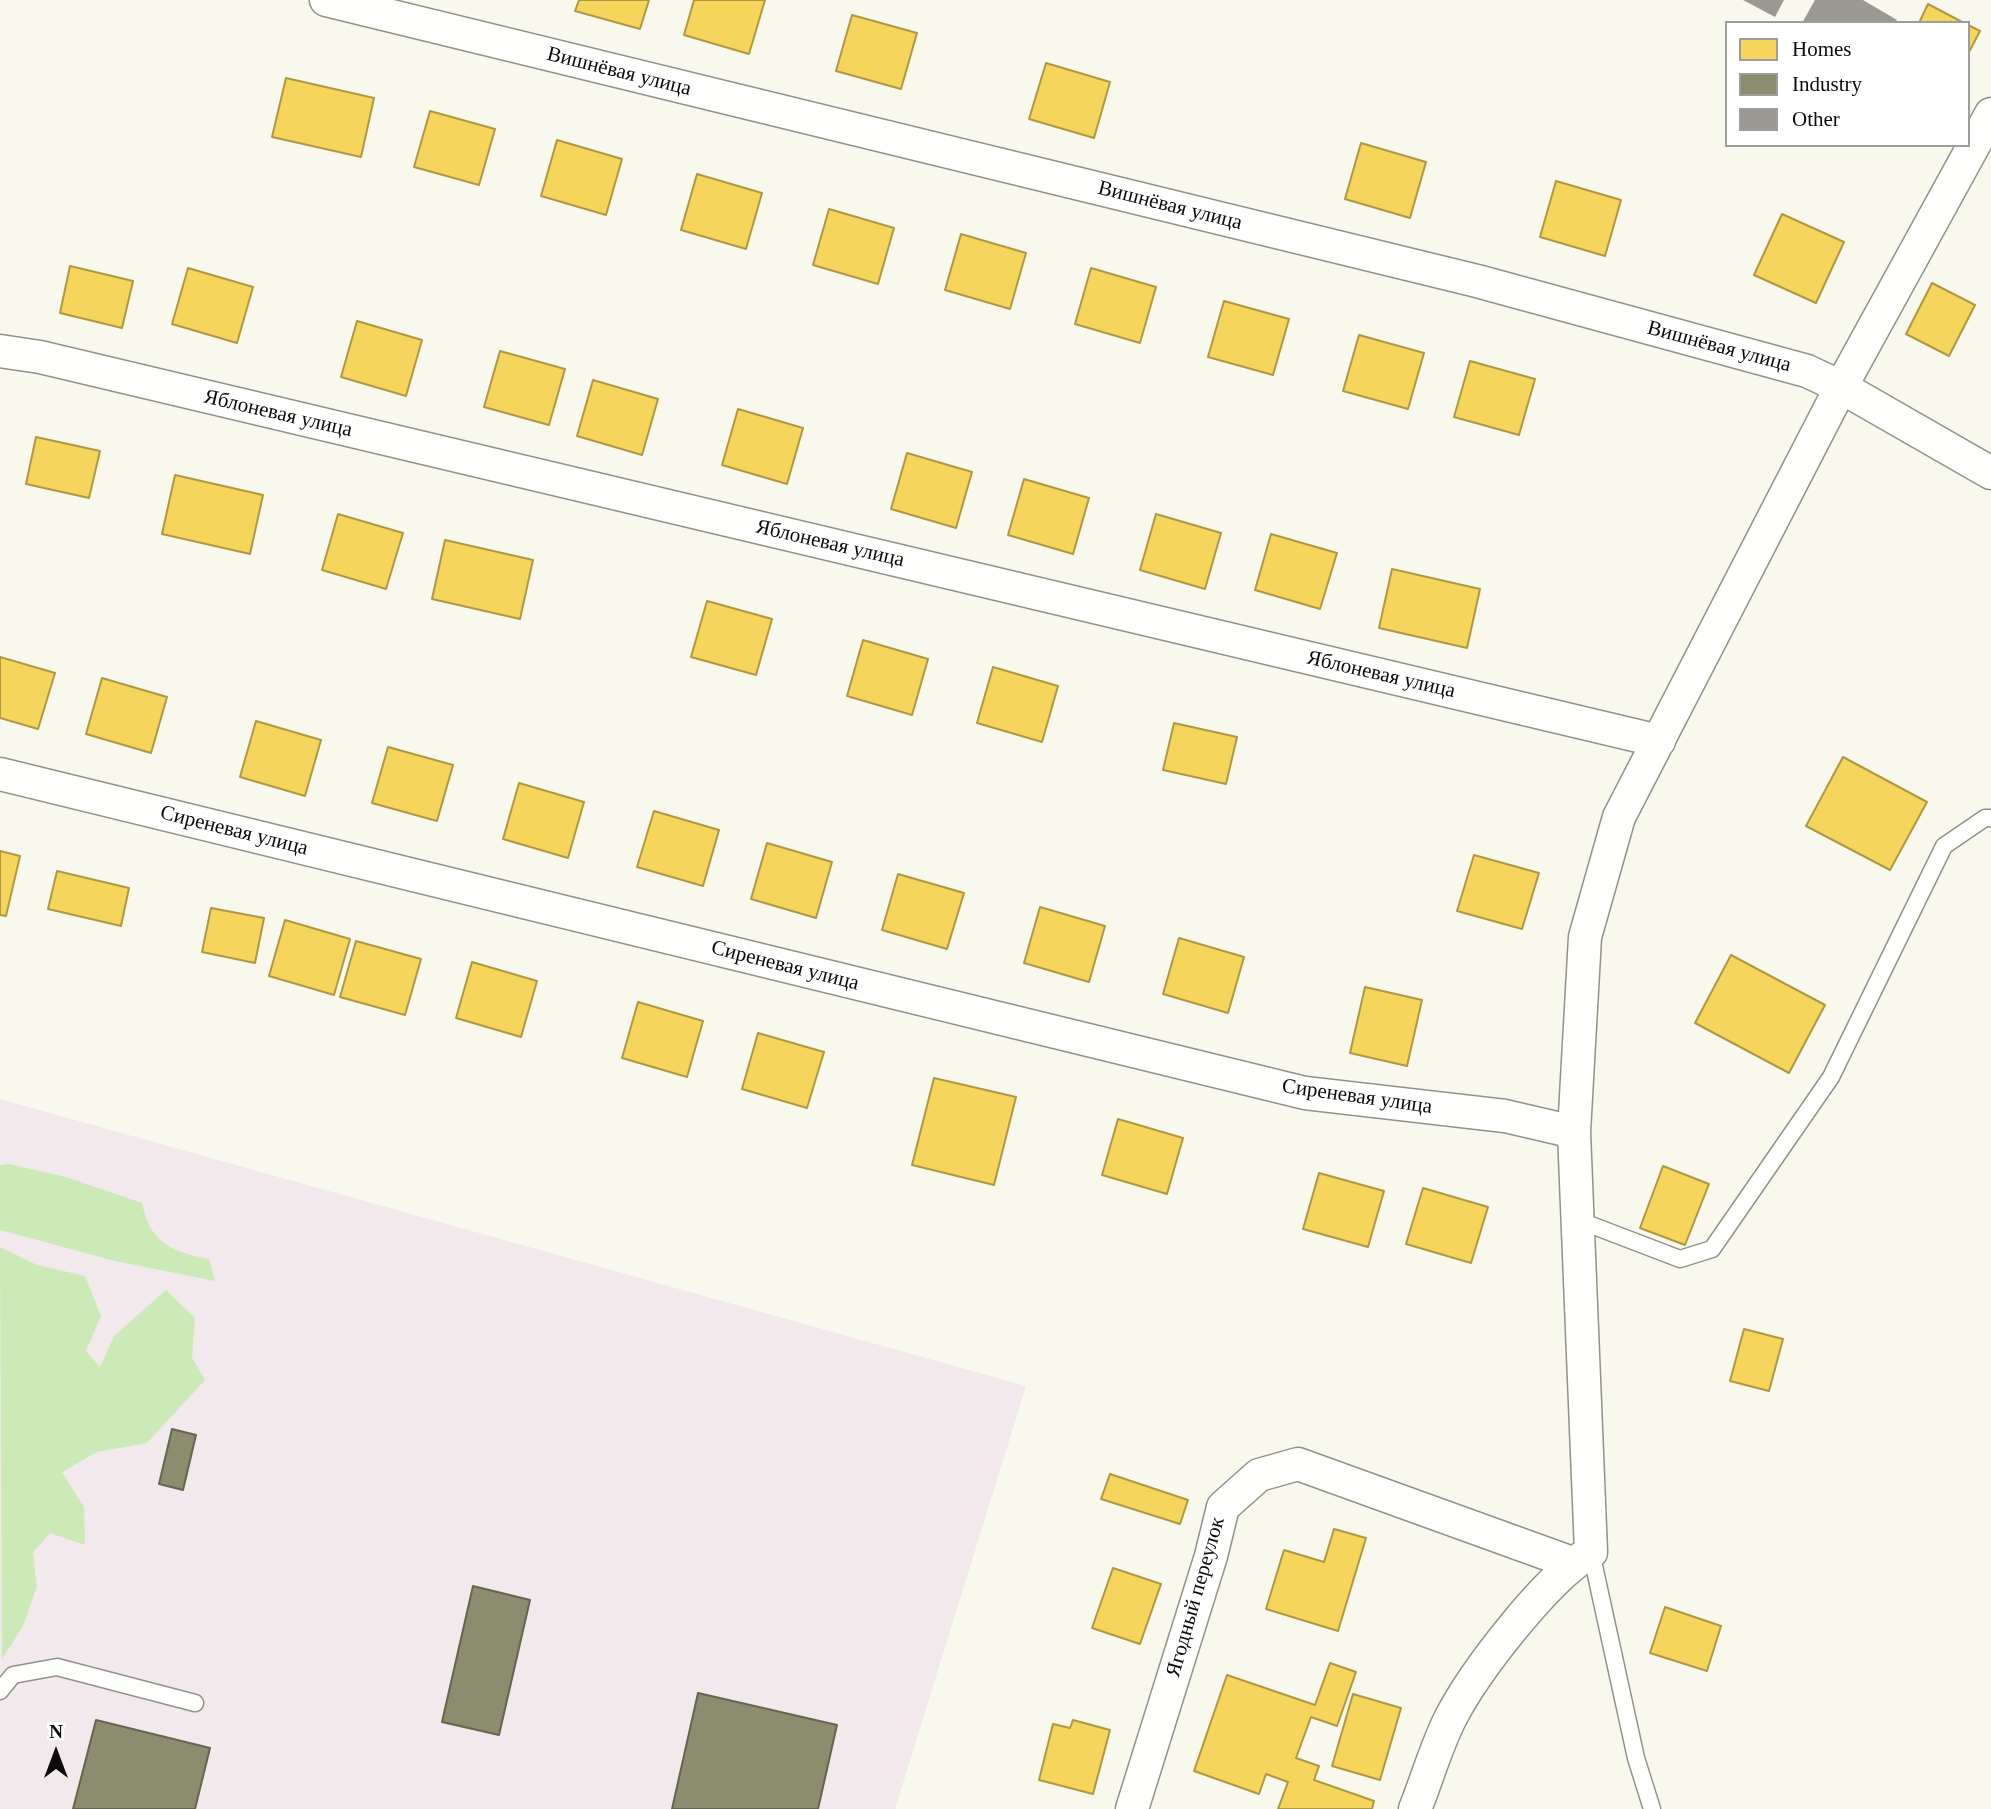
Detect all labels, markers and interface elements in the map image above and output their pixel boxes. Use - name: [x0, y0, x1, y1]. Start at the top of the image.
- legend: [1725, 21, 1970, 147]
- text: Homes: [1792, 37, 1852, 61]
- street label: Вишнёвая улица: [544, 42, 694, 102]
- text: Industry: [1792, 72, 1862, 96]
- text: Other: [1792, 107, 1840, 131]
- street label: Вишнёвая улица: [1095, 176, 1245, 236]
- street label: Вишнёвая улица: [1644, 316, 1794, 378]
- street label: Яблоневая улица: [201, 385, 355, 443]
- street label: Яблоневая улица: [753, 515, 907, 573]
- street label: Яблоневая улица: [1304, 646, 1458, 704]
- street label: Сиреневая улица: [158, 800, 310, 862]
- street label: Сиреневая улица: [709, 935, 861, 997]
- street label: Сиреневая улица: [1280, 1074, 1434, 1120]
- street label: Ягодный переулок: [1161, 1514, 1231, 1680]
- north arrow: [21, 1718, 91, 1788]
- text: N: [49, 1721, 63, 1742]

